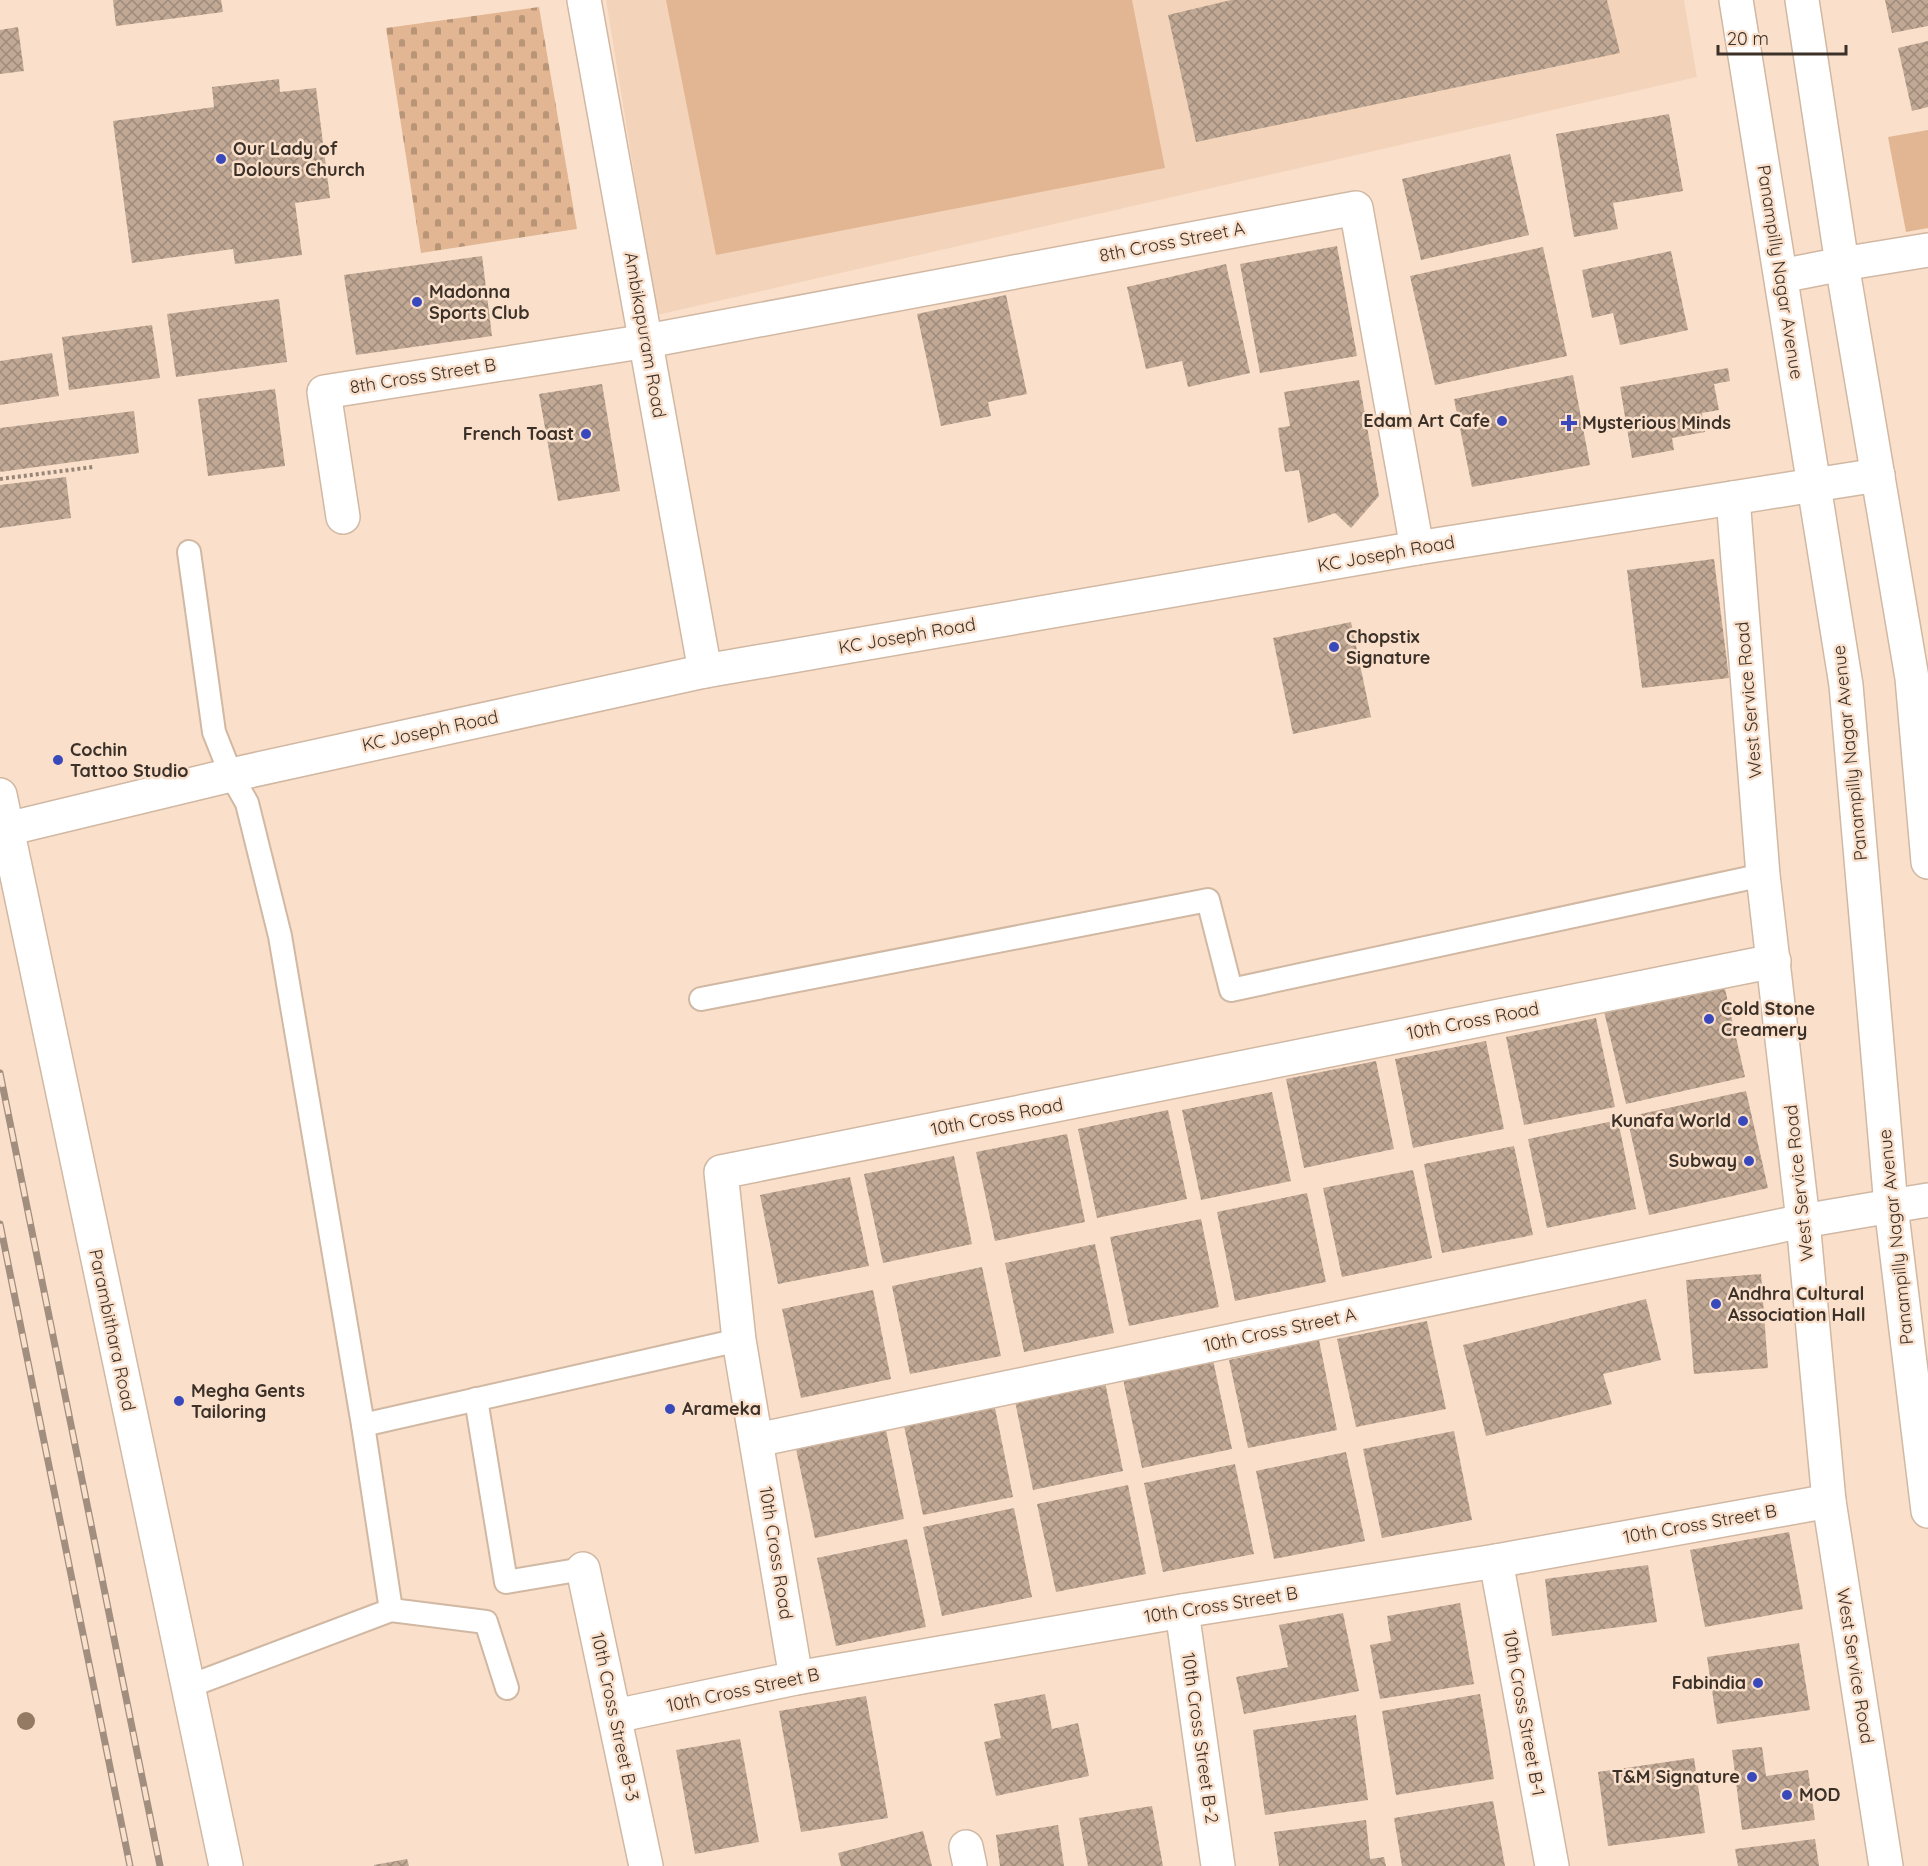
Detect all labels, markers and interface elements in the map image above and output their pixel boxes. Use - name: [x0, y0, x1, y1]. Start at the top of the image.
- scale bar: [1718, 18, 1846, 56]
- text: 20 m: [1727, 27, 1769, 50]
- place label: Our Lady of Dolours Church: [233, 137, 365, 181]
- marker: Our Lady of Dolours Church: [214, 152, 228, 166]
- street label: Panampilly Nagar Avenue: [1752, 163, 1809, 381]
- street label: 8th Cross Street A: [1097, 216, 1247, 267]
- street label: Ambikapuram Road: [620, 250, 671, 420]
- place label: Madonna Sports Club: [429, 280, 529, 324]
- marker: Madonna Sports Club: [410, 295, 424, 309]
- street label: 8th Cross Street B: [348, 353, 498, 398]
- place label: Edam Art Cafe: [1363, 409, 1490, 432]
- place label: Mysterious Minds: [1582, 411, 1731, 434]
- marker: Edam Art Cafe: [1495, 414, 1509, 428]
- marker: Mysterious Minds: [1560, 414, 1578, 432]
- place label: French Toast: [463, 422, 574, 445]
- marker: French Toast: [579, 427, 593, 441]
- street label: KC Joseph Road: [1316, 530, 1456, 577]
- street label: KC Joseph Road: [837, 612, 977, 659]
- street label: West Service Road: [1730, 621, 1767, 779]
- place label: Chopstix Signature: [1346, 625, 1430, 669]
- marker: Chopstix Signature: [1327, 640, 1341, 654]
- street label: Panampilly Nagar Avenue: [1827, 644, 1872, 862]
- street label: KC Joseph Road: [360, 705, 500, 756]
- place label: Cochin Tattoo Studio: [70, 738, 188, 782]
- marker: Cochin Tattoo Studio: [51, 753, 65, 767]
- street label: 10th Cross Road: [1405, 996, 1541, 1045]
- place label: Cold Stone Creamery: [1721, 997, 1815, 1041]
- marker: Cold Stone Creamery: [1702, 1012, 1716, 1026]
- street label: 10th Cross Road: [929, 1092, 1065, 1141]
- street label: West Service Road: [1779, 1104, 1818, 1262]
- place label: Kunafa World: [1611, 1109, 1731, 1132]
- marker: Kunafa World: [1736, 1114, 1750, 1128]
- street label: Panampilly Nagar Avenue: [1873, 1128, 1918, 1346]
- place label: Subway: [1669, 1149, 1737, 1172]
- marker: Subway: [1742, 1154, 1756, 1168]
- street label: Parambithara Road: [84, 1247, 141, 1413]
- place label: Andhra Cultural Association Hall: [1728, 1282, 1866, 1326]
- marker: Andhra Cultural Association Hall: [1709, 1297, 1723, 1311]
- street label: 10th Cross Street A: [1202, 1302, 1359, 1357]
- place label: Megha Gents Tailoring: [191, 1379, 305, 1423]
- marker: Megha Gents Tailoring: [172, 1394, 186, 1408]
- place label: Arameka: [682, 1397, 761, 1420]
- marker: Arameka: [663, 1402, 677, 1416]
- street label: 10th Cross Road: [755, 1485, 798, 1621]
- street label: 10th Cross Street B: [1621, 1499, 1778, 1548]
- street label: 10th Cross Street B: [1142, 1581, 1299, 1628]
- street label: West Service Road: [1832, 1586, 1879, 1745]
- street label: 10th Cross Street B-1: [1499, 1628, 1550, 1798]
- street label: 10th Cross Street B-3: [586, 1630, 645, 1803]
- street label: 10th Cross Street B-2: [1177, 1651, 1224, 1825]
- street label: 10th Cross Street B: [664, 1662, 821, 1717]
- place label: Fabindia: [1672, 1671, 1746, 1694]
- marker: Fabindia: [1751, 1676, 1765, 1690]
- place label: T&M Signature: [1612, 1765, 1740, 1788]
- marker: T&M Signature: [1745, 1770, 1759, 1784]
- place label: MOD: [1799, 1783, 1840, 1806]
- marker: MOD: [1780, 1788, 1794, 1802]

